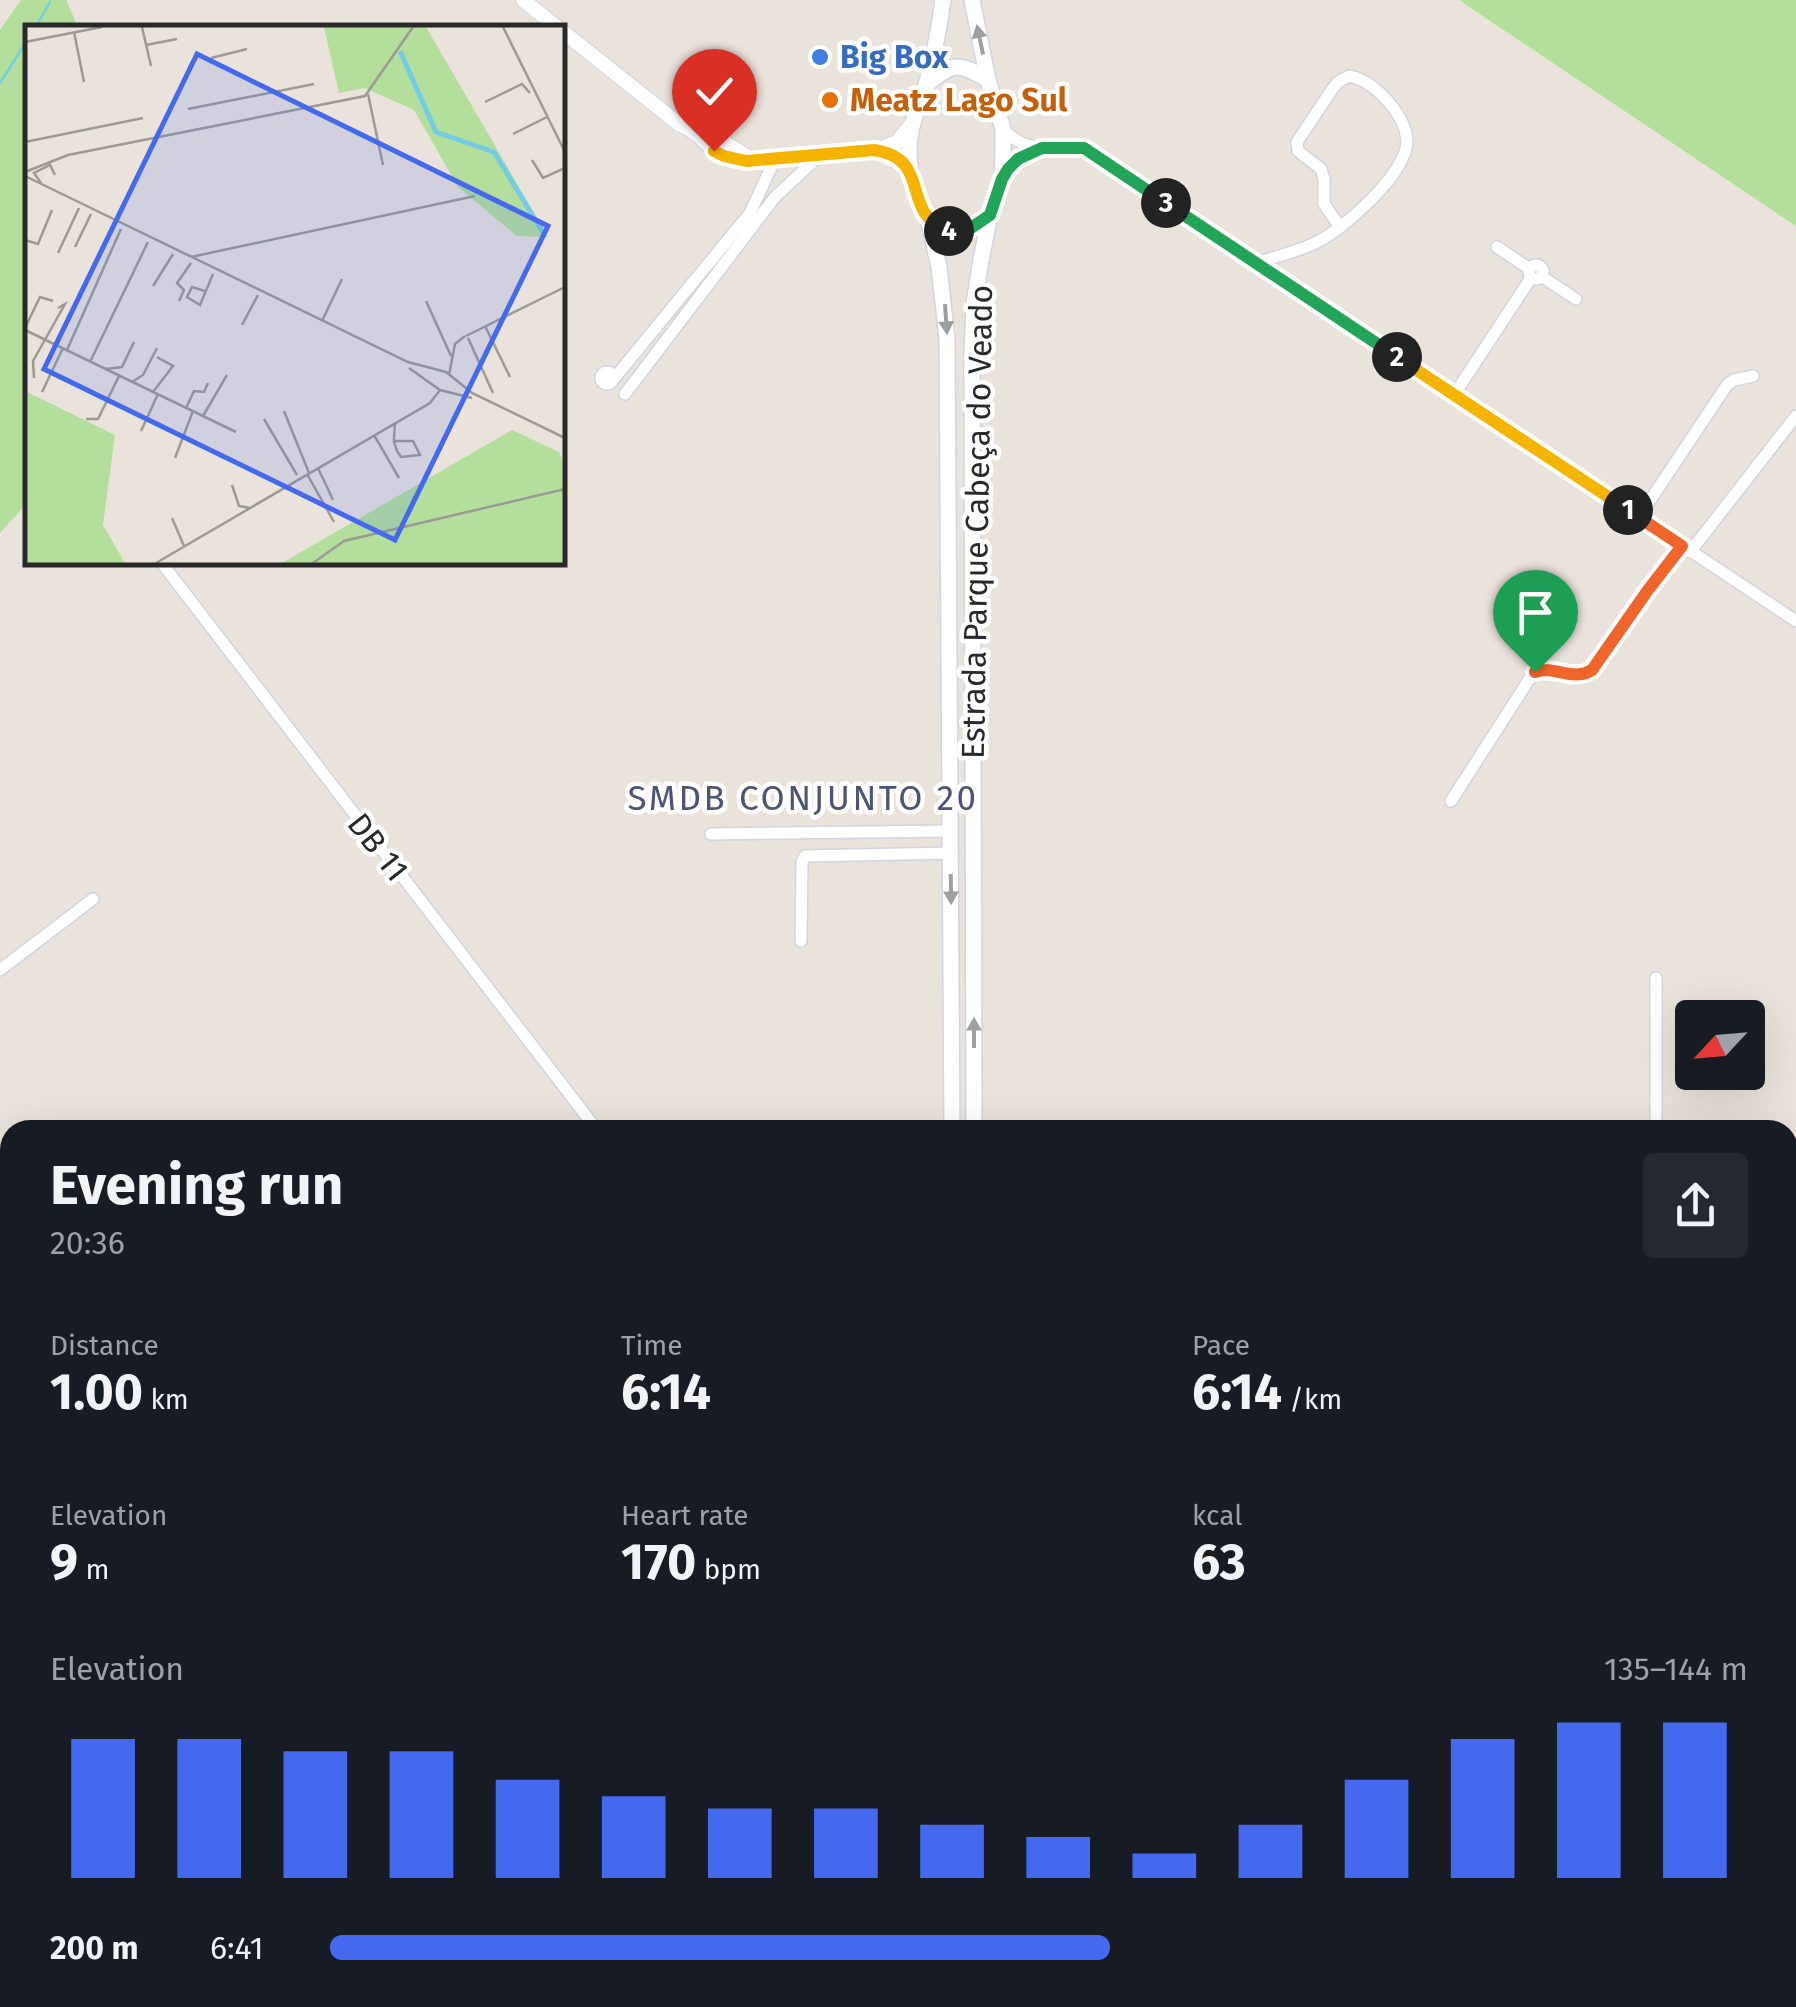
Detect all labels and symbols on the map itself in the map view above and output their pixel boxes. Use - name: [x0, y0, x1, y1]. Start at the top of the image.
- one-way arrow: [971, 24, 987, 55]
- inset map: [25, 25, 565, 565]
- place label: Big Box: [840, 38, 949, 76]
- marker: Big Box: [809, 46, 831, 68]
- pin: [672, 49, 757, 152]
- place label: Meatz Lago Sul: [850, 81, 1068, 119]
- marker: Meatz Lago Sul: [819, 89, 841, 111]
- pin: 3: [1141, 178, 1191, 228]
- pin: 4: [924, 206, 974, 256]
- street label: Estrada Parque Cabeça do Veado: [954, 285, 1000, 759]
- one-way arrow: [938, 303, 954, 335]
- pin: 2: [1372, 332, 1422, 382]
- pin: 1: [1603, 485, 1653, 535]
- pin: [1493, 570, 1578, 673]
- district label: SMDB CONJUNTO 20: [627, 777, 979, 819]
- street label: DB 11: [340, 805, 416, 889]
- one-way arrow: [943, 873, 959, 905]
- north arrow: [1675, 1000, 1765, 1090]
- one-way arrow: [966, 1016, 982, 1048]

